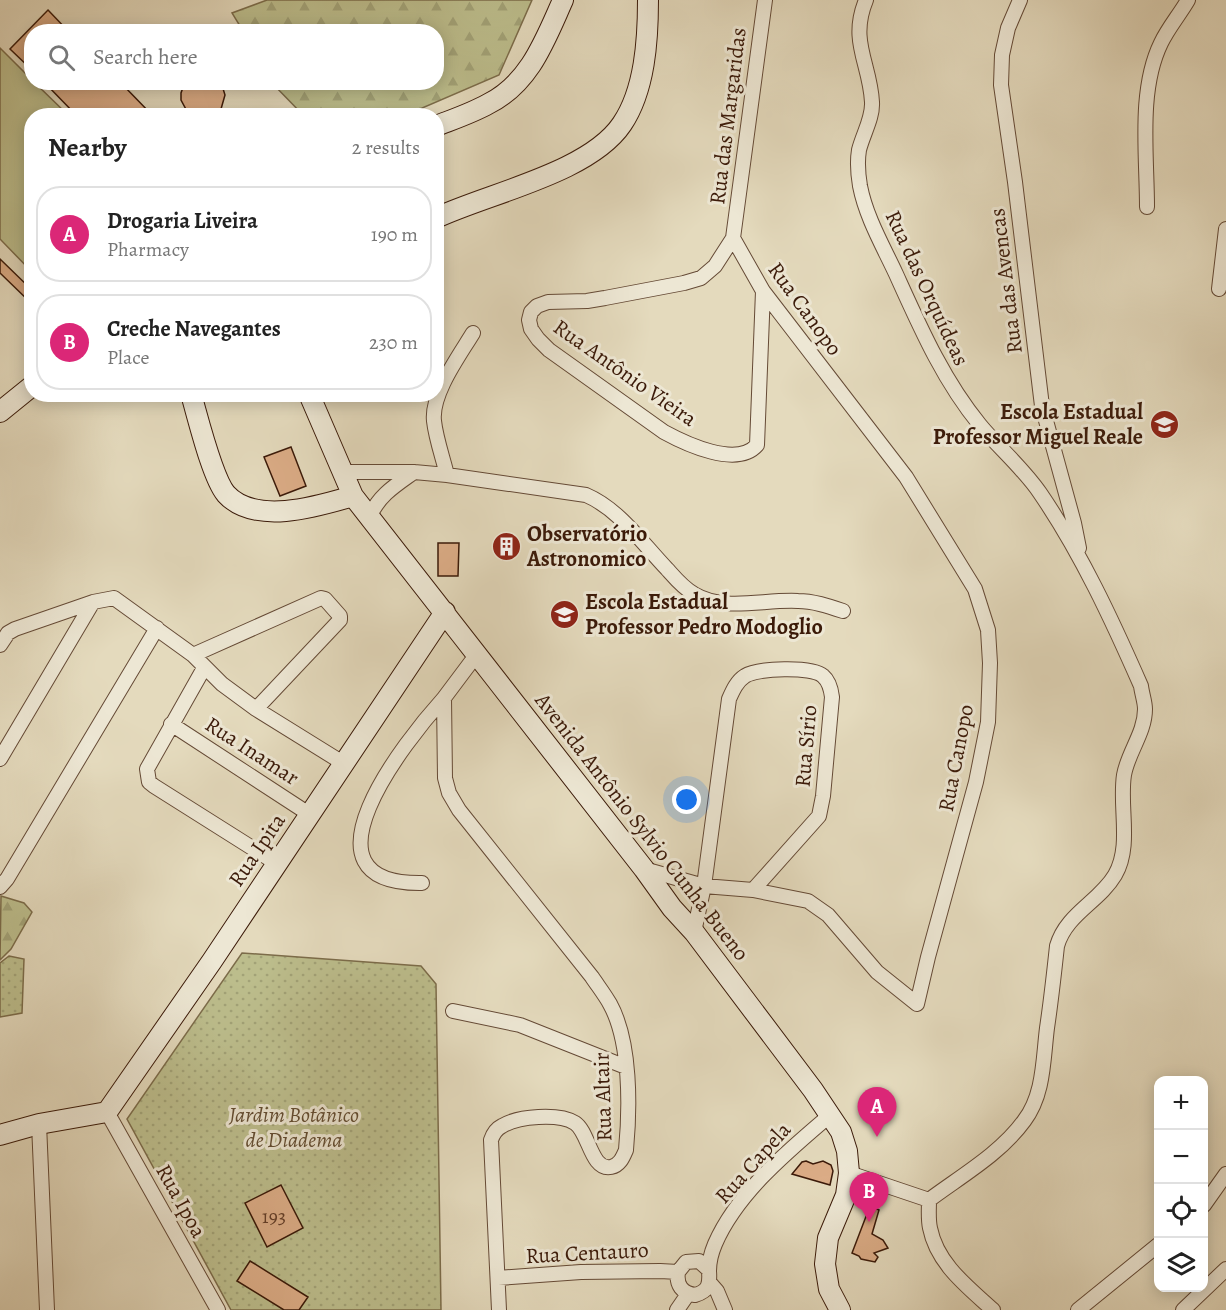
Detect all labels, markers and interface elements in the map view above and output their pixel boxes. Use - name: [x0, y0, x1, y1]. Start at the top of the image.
- search box: [24, 24, 444, 90]
- street label: Rua das Margaridas: [702, 26, 754, 206]
- icon: search: [45, 41, 78, 74]
- text: Search here: [93, 42, 198, 72]
- text: Nearby: [48, 130, 127, 165]
- text: 2 results: [352, 134, 420, 161]
- street label: Rua das Orquídeas: [878, 205, 976, 371]
- text: Drogaria Liveira: [107, 206, 258, 236]
- street label: Rua das Avencas: [982, 206, 1030, 356]
- text: A: [63, 221, 76, 248]
- text: 190 m: [371, 221, 418, 248]
- text: Pharmacy: [107, 236, 189, 263]
- street label: Rua Canopo: [761, 256, 849, 362]
- street label: Rua Antônio Vieira: [547, 312, 703, 434]
- text: Creche Navegantes: [107, 314, 281, 344]
- text: B: [63, 329, 76, 356]
- text: 230 m: [369, 329, 418, 356]
- text: Place: [107, 344, 149, 371]
- place label: Escola Estadual Professor Miguel Reale: [933, 397, 1143, 452]
- school or university icon: Escola Estadual Professor Miguel Reale: [1148, 409, 1180, 441]
- place label: Observatório Astronomico: [526, 519, 647, 574]
- building icon: Observatório Astronomico: [490, 531, 522, 563]
- place label: Escola Estadual Professor Pedro Modoglio: [585, 587, 823, 642]
- school or university icon: Escola Estadual Professor Pedro Modoglio: [548, 599, 580, 631]
- street label: Avenida Antônio Sylvio Cunha Bueno: [527, 686, 756, 967]
- street label: Rua Canopo: [931, 702, 981, 814]
- street label: Rua Sírio: [787, 704, 825, 788]
- street label: Rua Inamar: [199, 709, 305, 793]
- your location: [672, 785, 701, 814]
- street label: Rua Ipita: [221, 807, 293, 893]
- street label: Rua Altair: [586, 1052, 620, 1142]
- map controls: [1154, 1076, 1208, 1292]
- button: +: [1154, 1076, 1208, 1130]
- pin: A: [858, 1088, 896, 1137]
- park label: Jardim Botânico de Diadema: [228, 1100, 359, 1155]
- street label: Rua Capela: [708, 1115, 798, 1210]
- button: −: [1154, 1130, 1208, 1184]
- street label: Rua Ipoa: [148, 1159, 214, 1244]
- pin: B: [850, 1172, 888, 1222]
- button: locate: [1154, 1184, 1208, 1238]
- house number: 193: [262, 1203, 286, 1230]
- street label: Rua Centauro: [525, 1235, 649, 1271]
- button: layers: [1154, 1238, 1208, 1292]

